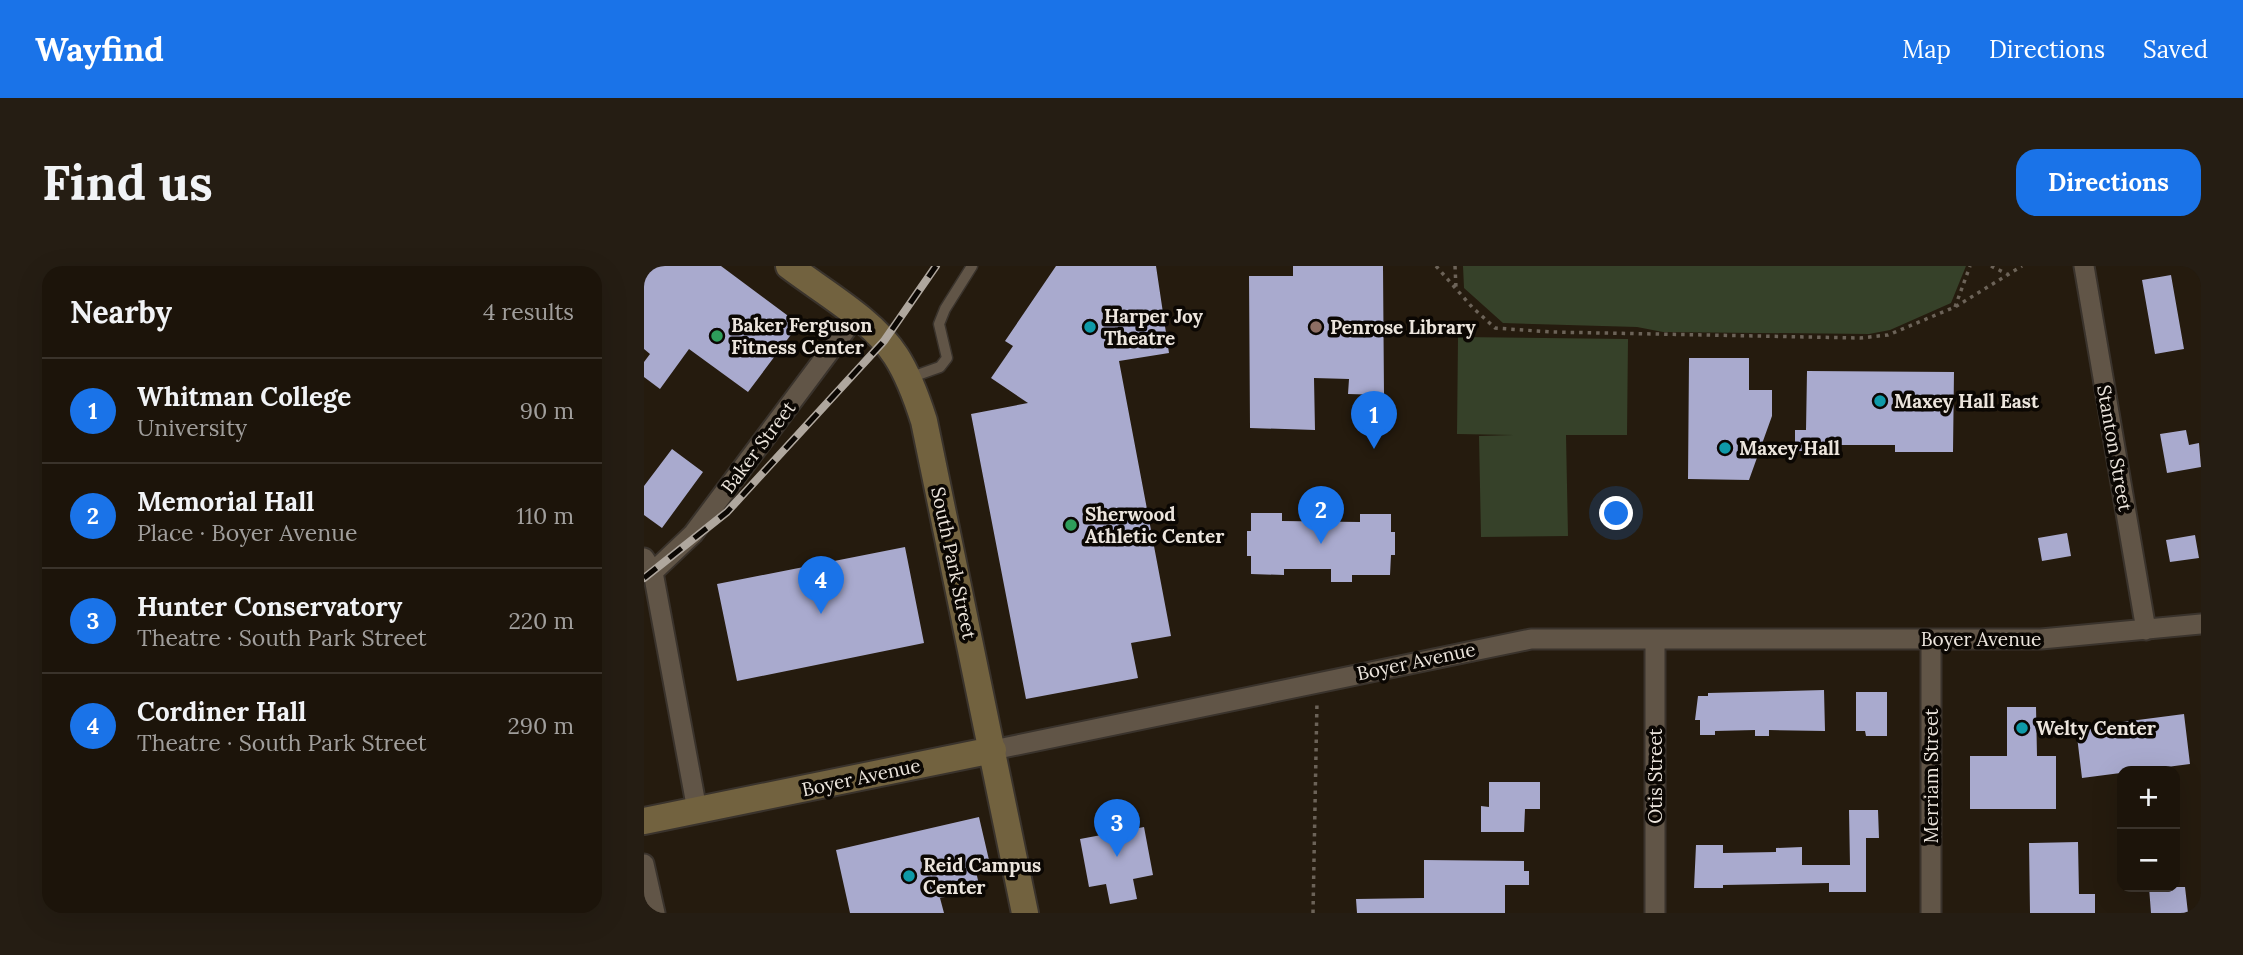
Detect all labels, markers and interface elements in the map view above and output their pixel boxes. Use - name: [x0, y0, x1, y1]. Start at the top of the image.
- text: Wayfind: [35, 28, 164, 70]
- text: Map: [1902, 34, 1951, 65]
- text: Directions: [1989, 34, 2105, 65]
- text: Saved: [2143, 34, 2208, 65]
- button: Directions: [2016, 149, 2201, 216]
- text: Find us: [42, 151, 213, 213]
- text: Nearby: [70, 293, 172, 331]
- text: 4 results: [483, 297, 574, 326]
- place label: Harper Joy Theatre: [1104, 304, 1204, 350]
- place label: Baker Ferguson Fitness Center: [731, 313, 872, 359]
- place label: Penrose Library: [1330, 315, 1476, 339]
- marker: Harper Joy Theatre: [1082, 319, 1098, 335]
- marker: Penrose Library: [1308, 319, 1324, 335]
- marker: Baker Ferguson Fitness Center: [709, 328, 725, 344]
- text: Whitman College: [137, 380, 351, 413]
- street label: Stanton Street: [2092, 383, 2138, 514]
- place label: Maxey Hall East: [1894, 389, 2040, 413]
- pin: 1: [1351, 391, 1397, 449]
- marker: Maxey Hall East: [1872, 393, 1888, 409]
- text: 1: [88, 396, 98, 425]
- text: 90 m: [520, 396, 574, 425]
- street label: Baker Street: [716, 396, 801, 498]
- text: University: [137, 413, 247, 442]
- place label: Maxey Hall: [1739, 436, 1840, 460]
- marker: Maxey Hall: [1717, 440, 1733, 456]
- text: Memorial Hall: [137, 485, 314, 518]
- street label: South Park Street: [926, 485, 982, 642]
- pin: 2: [1298, 486, 1344, 544]
- your location: [1599, 496, 1633, 530]
- text: 2: [87, 501, 99, 530]
- text: 110 m: [516, 501, 574, 530]
- place label: Sherwood Athletic Center: [1085, 502, 1224, 548]
- marker: Sherwood Athletic Center: [1063, 517, 1079, 533]
- text: Place · Boyer Avenue: [137, 518, 357, 547]
- pin: 4: [798, 556, 844, 614]
- text: Hunter Conservatory: [137, 590, 402, 623]
- text: 3: [87, 606, 99, 635]
- text: 220 m: [508, 606, 574, 635]
- text: Theatre · South Park Street: [137, 623, 427, 652]
- street label: Boyer Avenue: [1921, 627, 2041, 651]
- street label: Boyer Avenue: [1355, 637, 1477, 685]
- text: Cordiner Hall: [137, 695, 306, 728]
- street label: Merriam Street: [1919, 708, 1943, 844]
- text: 4: [87, 711, 99, 740]
- text: 290 m: [507, 711, 574, 740]
- place label: Welty Center: [2036, 716, 2156, 740]
- marker: Welty Center: [2014, 720, 2030, 736]
- text: Theatre · South Park Street: [137, 728, 427, 757]
- street label: Otis Street: [1643, 728, 1667, 824]
- street label: Boyer Avenue: [800, 753, 922, 801]
- map controls: [2117, 766, 2180, 892]
- button: +: [2117, 766, 2180, 829]
- pin: 3: [1094, 799, 1140, 857]
- button: −: [2117, 829, 2180, 892]
- place label: Reid Campus Center: [923, 853, 1041, 899]
- marker: Reid Campus Center: [901, 868, 917, 884]

